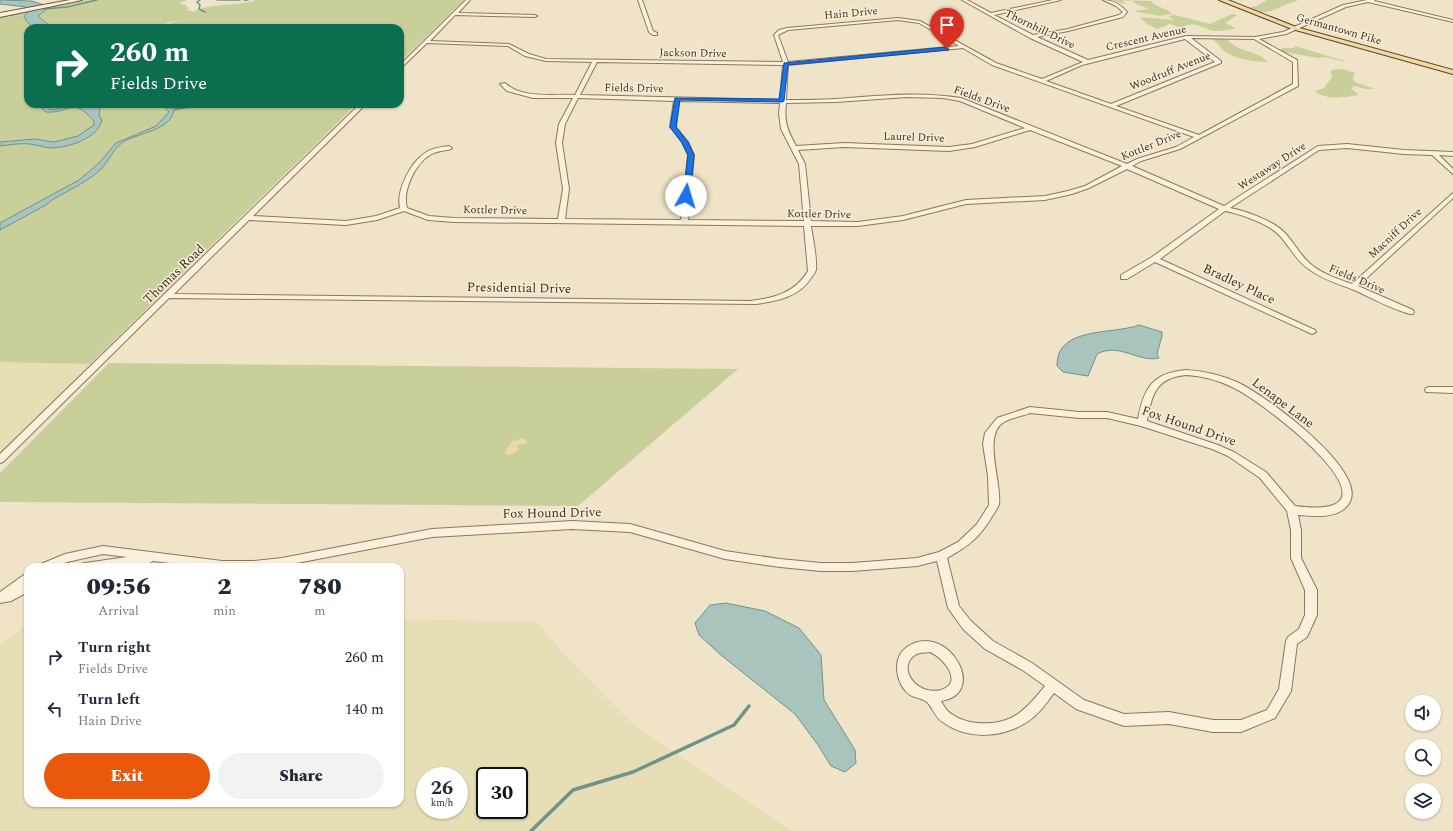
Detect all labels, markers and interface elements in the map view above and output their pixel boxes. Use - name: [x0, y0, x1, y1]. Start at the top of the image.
- street label: Hain Drive: [823, 2, 879, 24]
- street label: Thornhill Drive: [1002, 5, 1078, 53]
- pin: [930, 8, 964, 49]
- street label: Germantown Pike: [1294, 9, 1384, 49]
- icon: arrive: [936, 14, 958, 36]
- street label: Crescent Avenue: [1104, 20, 1188, 56]
- text: 260 m: [110, 31, 189, 74]
- icon: right: [44, 40, 96, 92]
- street label: Jackson Drive: [659, 44, 727, 62]
- street label: Woodruff Avenue: [1127, 47, 1213, 95]
- text: Fields Drive: [110, 70, 207, 97]
- street label: Fields Drive: [604, 79, 664, 97]
- street label: Fields Drive: [951, 81, 1013, 117]
- street label: Kottler Drive: [1118, 125, 1184, 165]
- street label: Laurel Drive: [883, 127, 945, 147]
- street label: Westaway Drive: [1234, 138, 1310, 194]
- position arrow: [665, 175, 707, 217]
- street label: Kottler Drive: [463, 201, 527, 219]
- street label: Macniff Drive: [1364, 204, 1426, 262]
- street label: Kottler Drive: [787, 205, 851, 223]
- street label: Thomas Road: [139, 239, 209, 309]
- street label: Bradley Place: [1199, 258, 1279, 310]
- street label: Fields Drive: [1326, 260, 1388, 298]
- street label: Presidential Drive: [467, 277, 571, 299]
- street label: Lenape Lane: [1248, 373, 1318, 433]
- street label: Fox Hound Drive: [1139, 400, 1239, 452]
- street label: Fox Hound Drive: [502, 502, 602, 524]
- text: 09:56: [86, 569, 151, 605]
- text: 2: [217, 569, 232, 605]
- text: 780: [298, 569, 342, 605]
- text: Arrival: [98, 601, 139, 621]
- text: min: [213, 601, 236, 621]
- text: m: [314, 601, 326, 621]
- text: Turn right: [78, 636, 151, 659]
- icon: right: [44, 646, 66, 668]
- text: 260 m: [345, 646, 384, 669]
- text: Fields Drive: [78, 659, 148, 679]
- text: Turn left: [78, 688, 140, 711]
- map controls: [1405, 695, 1441, 819]
- button: sound: [1405, 695, 1441, 731]
- icon: left: [44, 698, 66, 720]
- text: 140 m: [345, 698, 384, 721]
- text: Hain Drive: [78, 711, 142, 731]
- button: search: [1405, 739, 1441, 775]
- button: Exit: [44, 753, 210, 799]
- button: Share: [218, 753, 384, 799]
- speed limit sign: 30: [476, 767, 528, 819]
- text: 26: [431, 773, 453, 803]
- button: layers: [1405, 783, 1441, 819]
- text: km/h: [431, 795, 453, 811]

